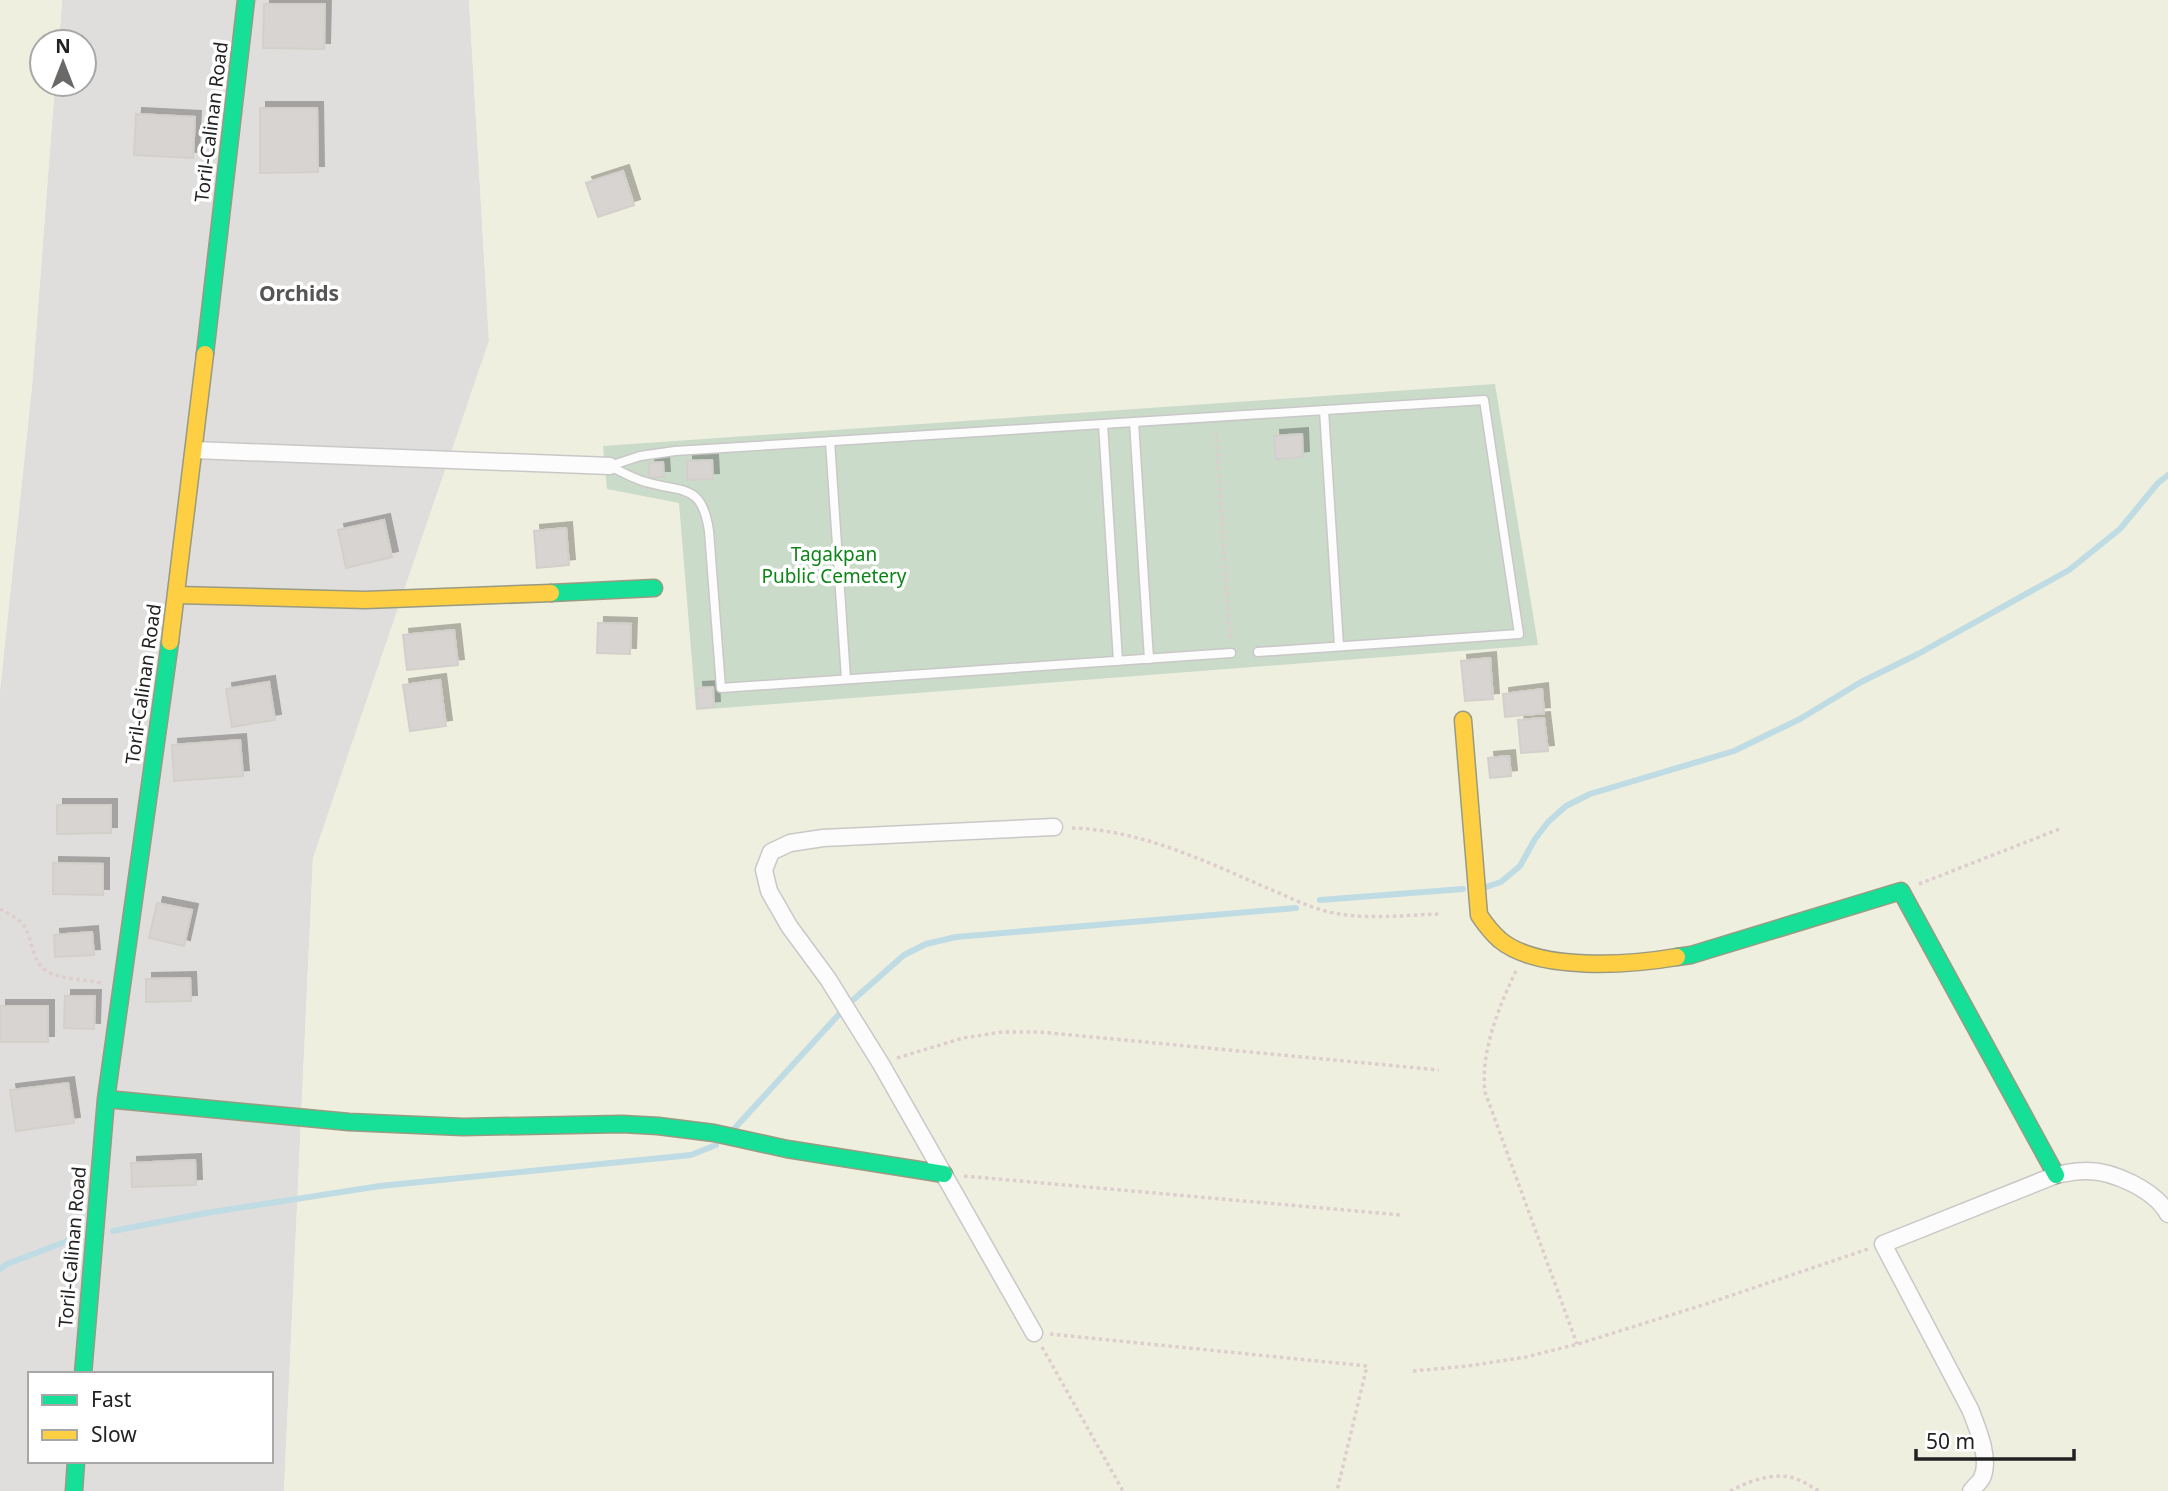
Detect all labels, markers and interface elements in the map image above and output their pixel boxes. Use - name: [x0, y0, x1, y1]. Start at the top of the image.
- north arrow: [28, 28, 98, 98]
- text: N: [55, 33, 71, 59]
- street label: Toril-Calinan Road: [188, 40, 234, 204]
- district label: Orchids: [259, 279, 339, 307]
- park label: Tagakpan Public Cemetery: [761, 541, 907, 589]
- street label: Toril-Calinan Road: [119, 602, 167, 766]
- street label: Toril-Calinan Road: [52, 1165, 92, 1329]
- legend: [28, 1372, 273, 1463]
- text: Fast: [91, 1385, 132, 1413]
- scale bar: [1916, 1418, 2074, 1462]
- text: Slow: [91, 1420, 137, 1448]
- text: 50 m: [1926, 1427, 1975, 1455]

